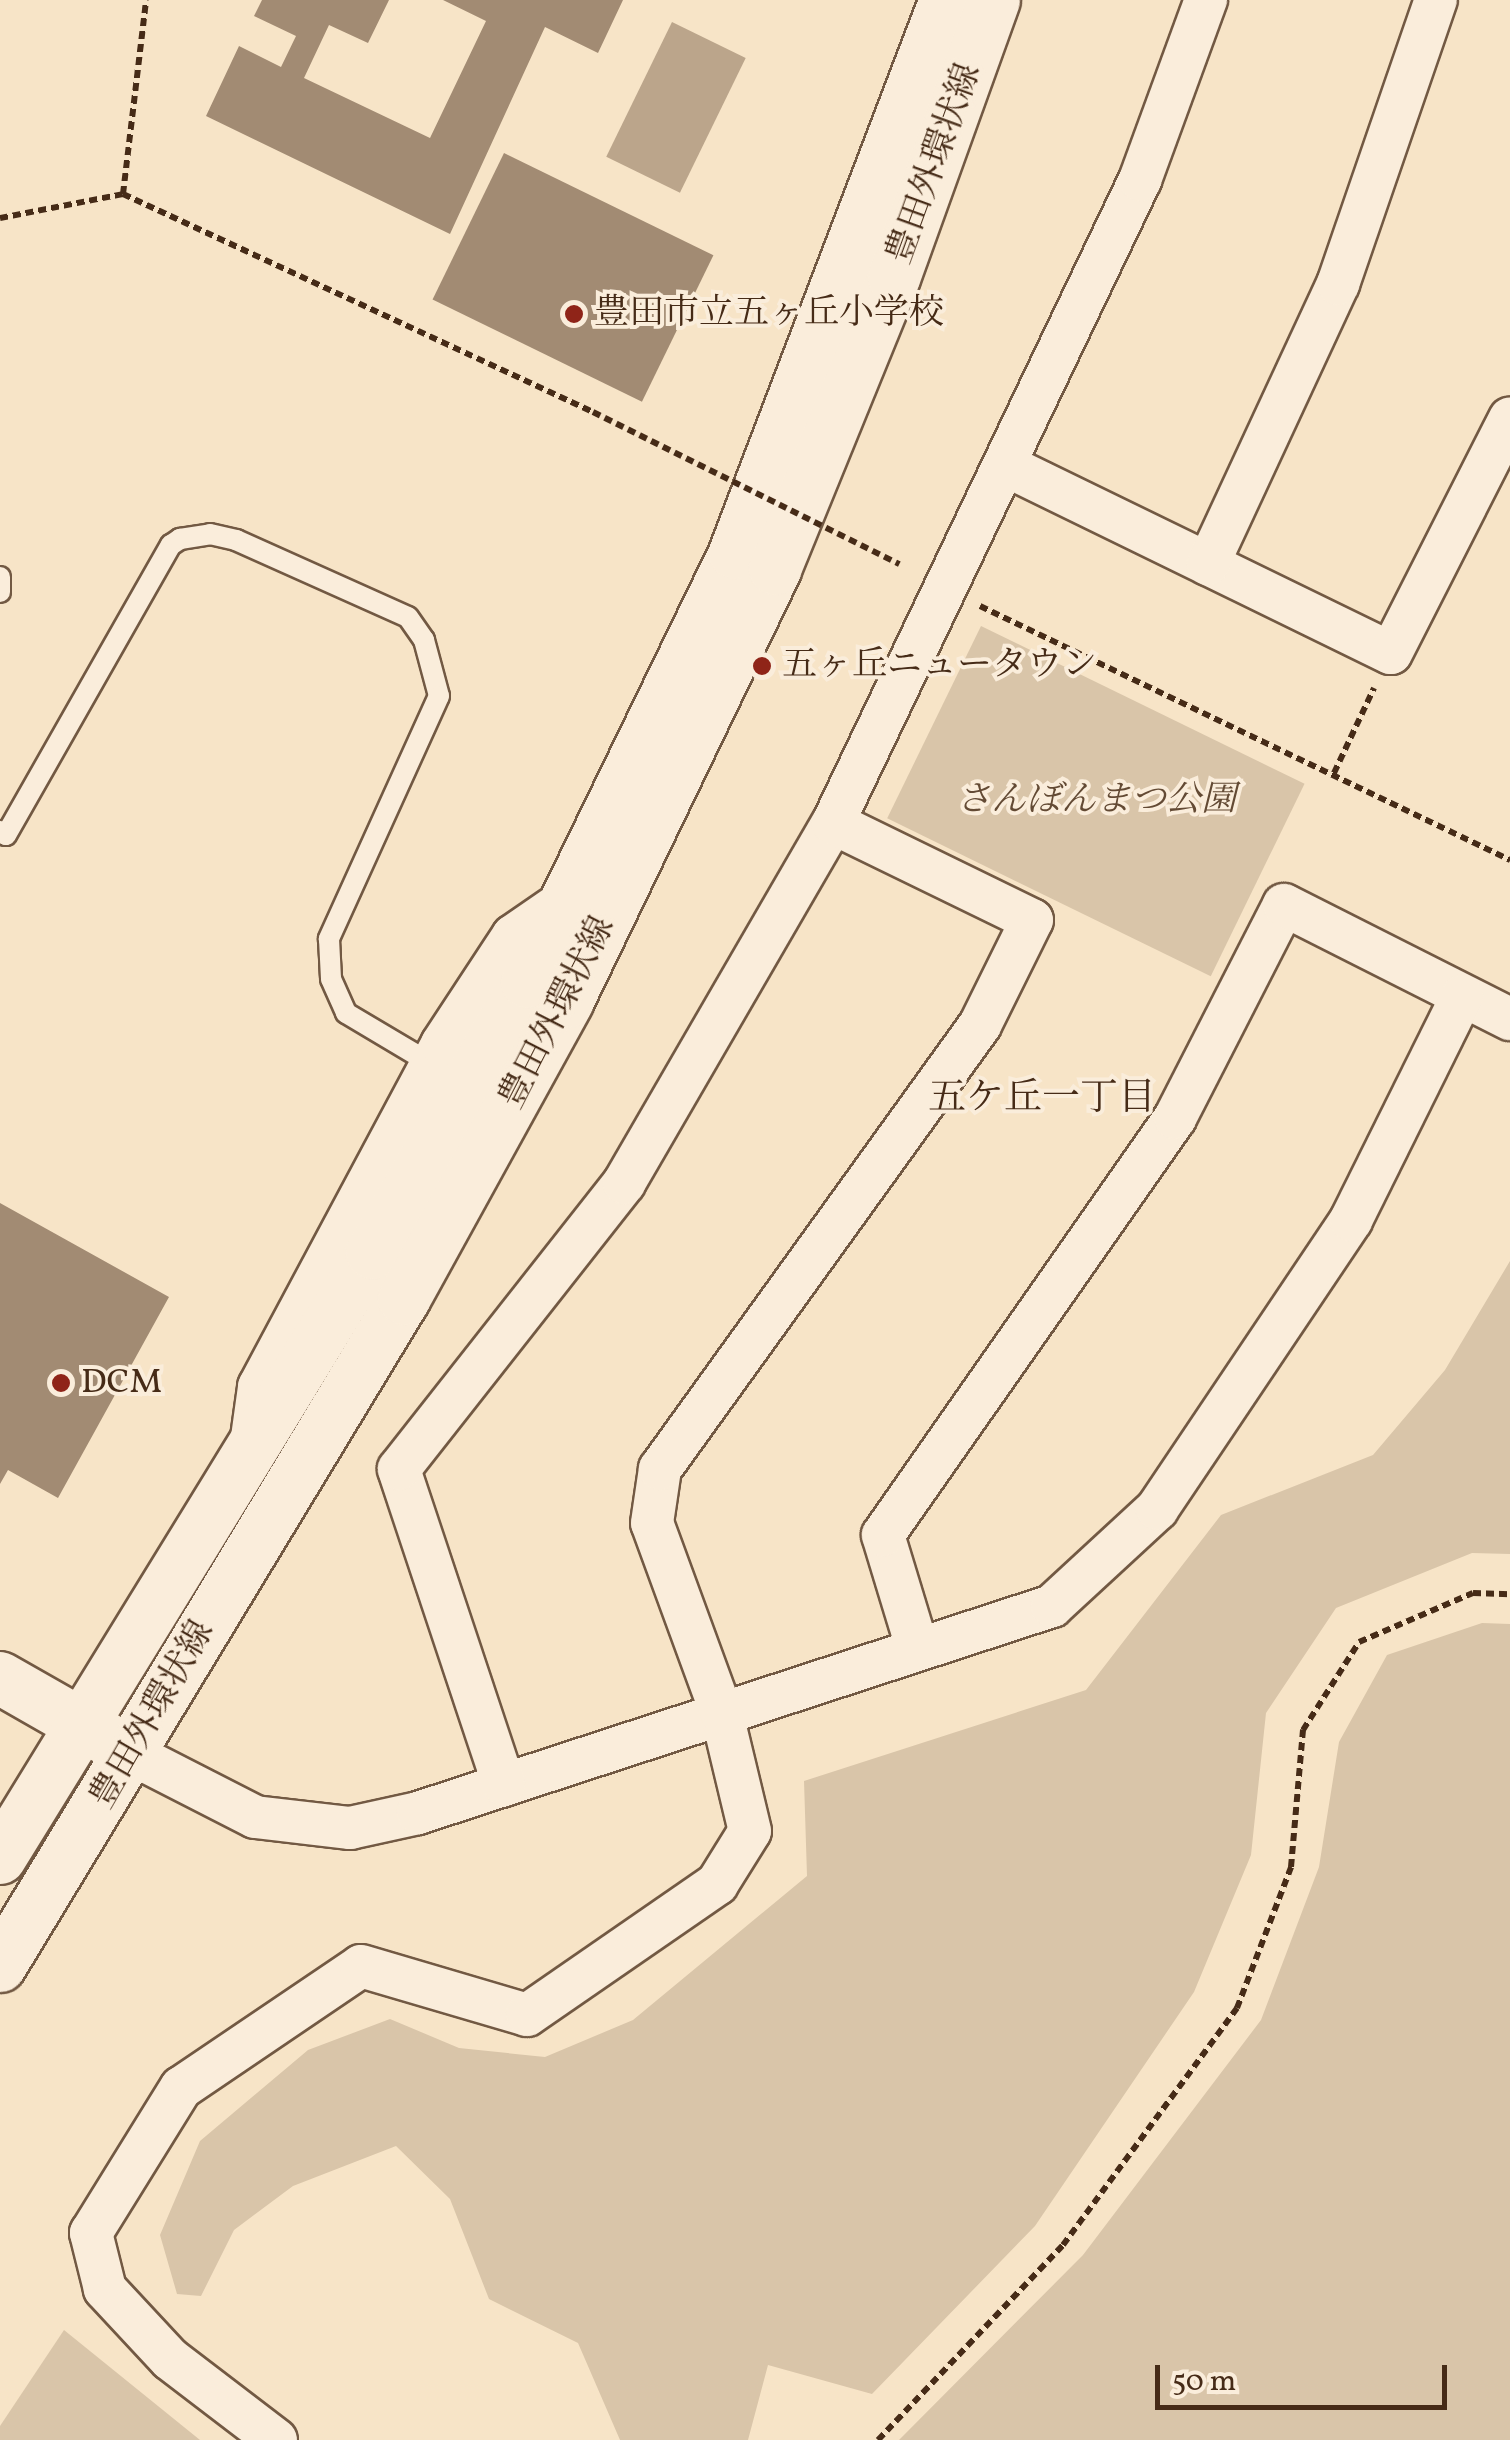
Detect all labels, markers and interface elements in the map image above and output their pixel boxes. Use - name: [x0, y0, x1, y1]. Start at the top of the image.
- street label: 豊田外環状線: [879, 58, 991, 270]
- place label: 豊田市立五ヶ丘小学校: [594, 293, 944, 335]
- marker: 豊田市立五ヶ丘小学校: [563, 303, 585, 325]
- place label: 五ヶ丘ニュータウン: [782, 645, 1097, 687]
- marker: 五ヶ丘ニュータウン: [751, 655, 773, 677]
- park label: さんぼんまつ公園: [956, 780, 1236, 822]
- street label: 豊田外環状線: [492, 910, 624, 1116]
- district label: 五ケ丘一丁目: [928, 1077, 1156, 1123]
- place label: DCM: [81, 1362, 162, 1404]
- marker: DCM: [50, 1372, 72, 1394]
- street label: 豊田外環状線: [82, 1614, 224, 1816]
- scale bar: [1160, 2345, 1452, 2407]
- text: 50 m: [1172, 2361, 1236, 2403]

